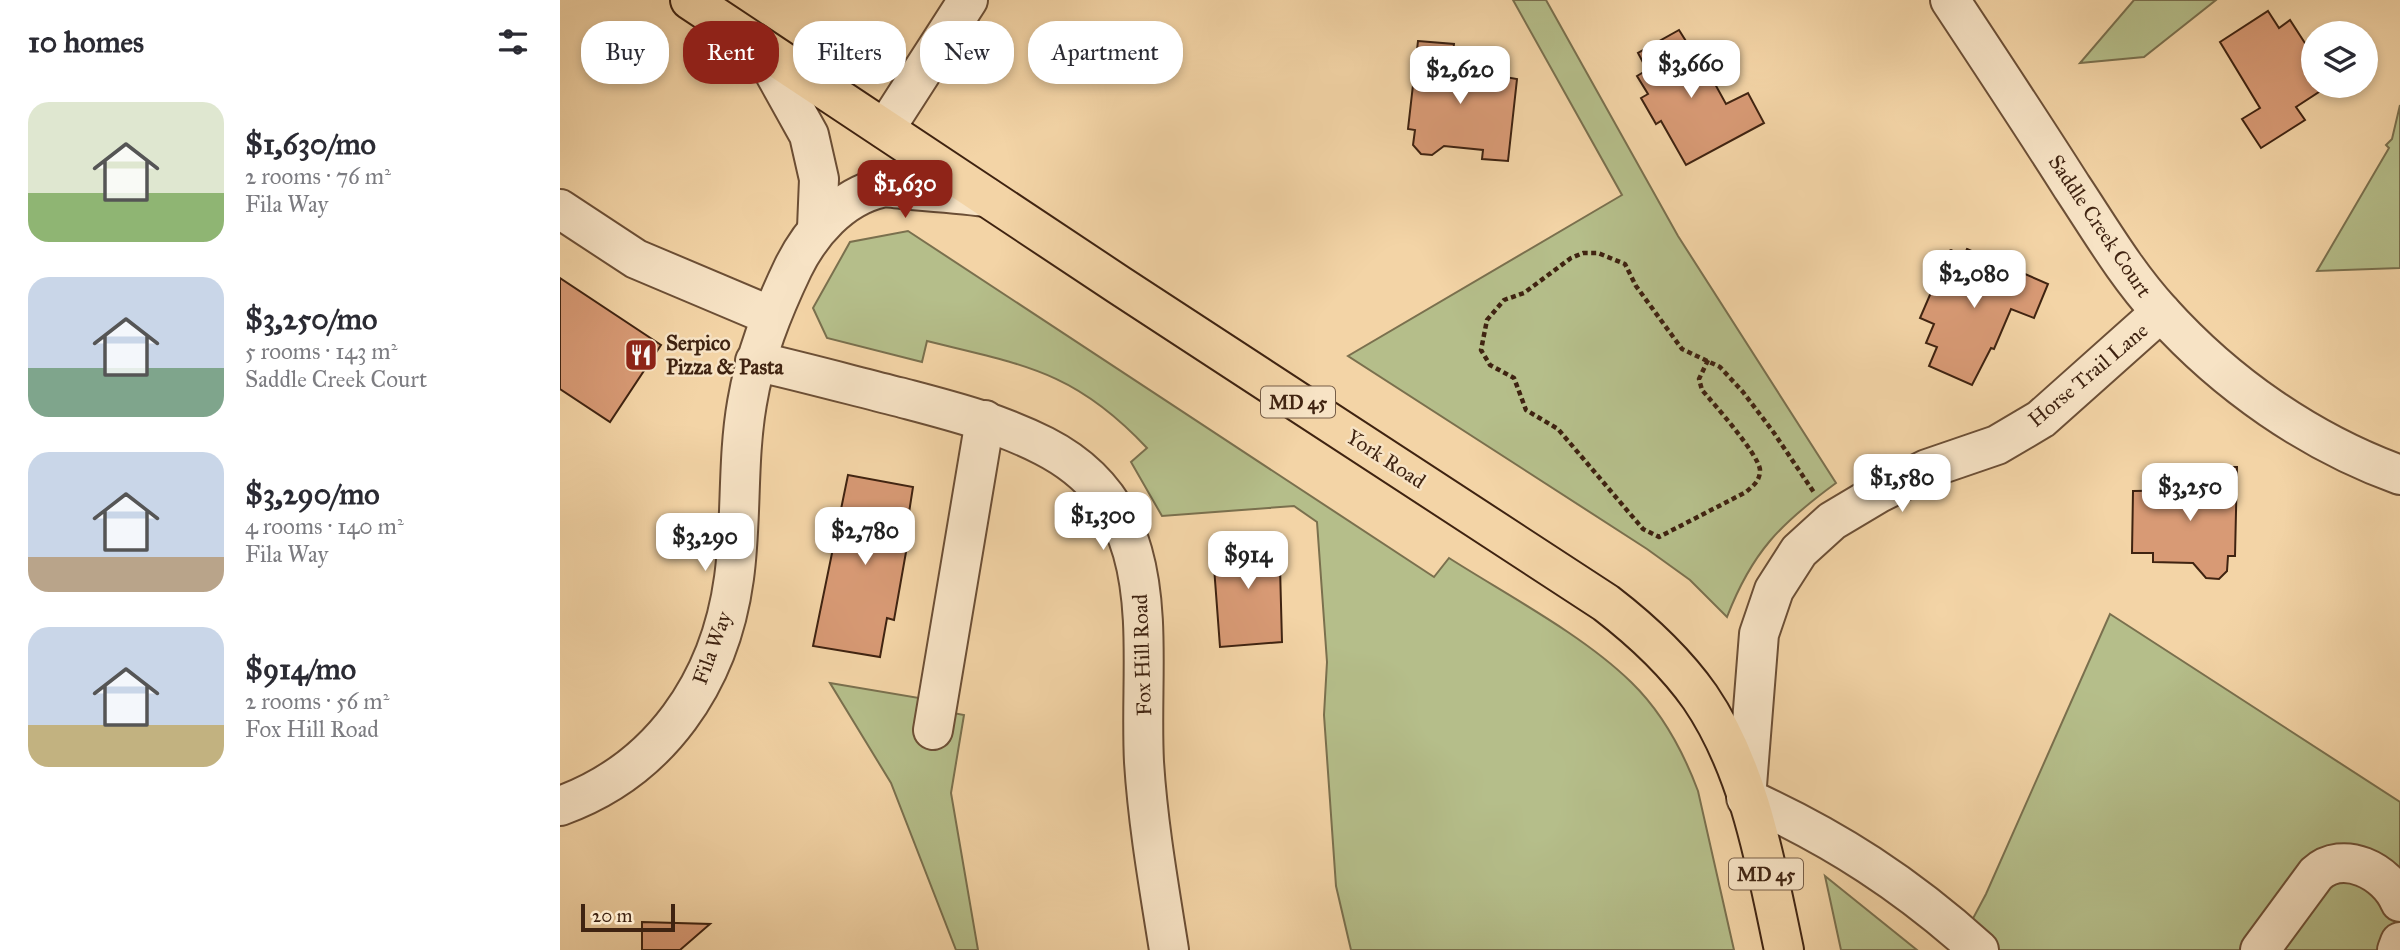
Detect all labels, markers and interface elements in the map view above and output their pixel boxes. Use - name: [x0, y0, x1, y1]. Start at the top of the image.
- chip: Buy: [581, 21, 669, 84]
- chip: Rent: [683, 21, 779, 84]
- chip: Filters: [793, 21, 906, 84]
- chip: New: [920, 21, 1014, 84]
- chip: Apartment: [1028, 21, 1183, 84]
- map controls: [2301, 21, 2378, 98]
- button: layers: [2301, 21, 2378, 98]
- icon: filters: [494, 23, 532, 61]
- text: 10 homes: [28, 24, 144, 60]
- pin: $3,660: [1634, 41, 1748, 100]
- pin: $2,620: [1403, 46, 1517, 106]
- text: $3,660: [1658, 49, 1724, 77]
- text: $2,620: [1426, 55, 1494, 83]
- text: $1,630/mo: [245, 126, 376, 162]
- icon: home: [84, 130, 168, 214]
- street label: Saddle Creek Court: [2043, 150, 2158, 303]
- pin: $1,630: [848, 160, 962, 220]
- text: 2 rooms · 76 m²: [245, 162, 391, 190]
- text: $1,630: [873, 169, 937, 197]
- text: Fila Way: [245, 190, 328, 218]
- pin: $2,080: [1917, 250, 2031, 310]
- text: $2,080: [1939, 259, 2009, 287]
- text: $3,250/mo: [245, 301, 377, 337]
- icon: home: [84, 305, 168, 389]
- street label: Horse Trail Lane: [2023, 317, 2153, 433]
- place label: Serpico Pizza & Pasta: [666, 330, 785, 380]
- restaurant icon: Serpico Pizza & Pasta: [622, 336, 660, 374]
- text: 5 rooms · 143 m²: [245, 337, 397, 365]
- text: Saddle Creek Court: [245, 365, 427, 393]
- road number: MD 45: [1261, 386, 1335, 418]
- street label: York Road: [1341, 424, 1431, 494]
- pin: $1,580: [1845, 454, 1959, 514]
- text: $1,580: [1870, 463, 1934, 491]
- pin: $3,250: [2133, 463, 2247, 523]
- text: $3,250: [2158, 472, 2222, 500]
- text: $3,290/mo: [245, 476, 380, 512]
- icon: home: [84, 480, 168, 564]
- pin: $1,300: [1046, 492, 1160, 552]
- text: $1,300: [1071, 501, 1135, 529]
- pin: $2,780: [808, 508, 922, 567]
- text: 4 rooms · 140 m²: [245, 512, 404, 540]
- pin: $3,290: [648, 514, 762, 573]
- text: $2,780: [831, 516, 899, 544]
- text: $3,290: [672, 522, 738, 550]
- pin: $914: [1207, 532, 1289, 591]
- text: Fila Way: [245, 540, 328, 568]
- text: $914: [1224, 540, 1272, 568]
- street label: Fox Hill Road: [1127, 593, 1157, 717]
- street label: Fila Way: [687, 607, 738, 688]
- text: $914/mo: [245, 651, 356, 687]
- icon: home: [84, 655, 168, 739]
- text: 2 rooms · 56 m²: [245, 687, 389, 715]
- text: Fox Hill Road: [245, 715, 379, 743]
- road number: MD 45: [1729, 859, 1803, 890]
- scale bar: [581, 901, 676, 933]
- text: 20 m: [592, 904, 633, 927]

